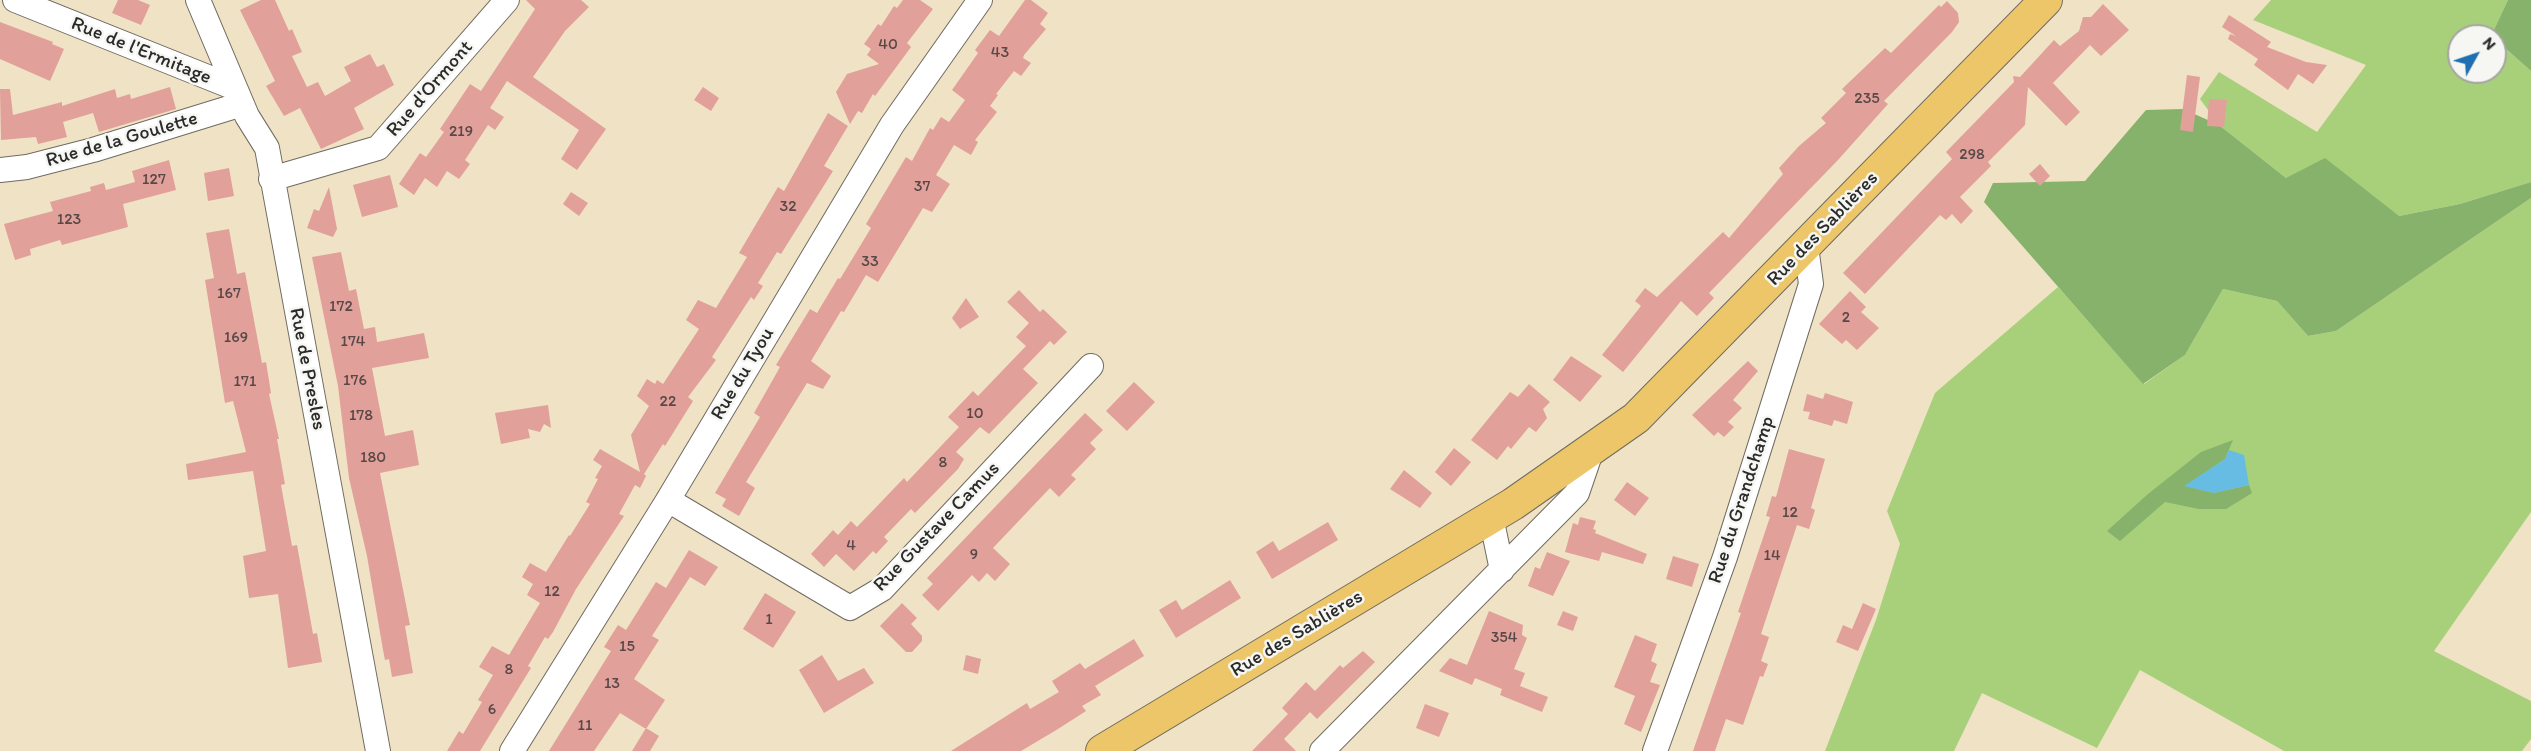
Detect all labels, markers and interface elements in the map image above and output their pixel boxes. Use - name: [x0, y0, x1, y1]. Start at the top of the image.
- street label: Rue de l'Ermitage: [67, 12, 215, 90]
- north arrow: [2447, 24, 2507, 84]
- text: N: [2479, 33, 2500, 54]
- house number: 40: [878, 35, 898, 55]
- street label: Rue d'Ormont: [382, 36, 478, 142]
- house number: 43: [991, 43, 1009, 63]
- house number: 235: [1854, 89, 1880, 109]
- street label: Rue de la Goulette: [43, 107, 201, 173]
- house number: 219: [449, 122, 473, 142]
- house number: 298: [1959, 145, 1985, 165]
- street label: Rue des Sablières: [1762, 167, 1884, 291]
- house number: 127: [142, 170, 166, 190]
- house number: 37: [914, 177, 930, 197]
- house number: 32: [779, 197, 797, 217]
- house number: 123: [57, 210, 81, 230]
- house number: 33: [861, 252, 879, 272]
- house number: 167: [217, 284, 241, 304]
- house number: 172: [329, 297, 353, 317]
- street label: Rue de Presles: [283, 306, 331, 432]
- house number: 2: [1842, 308, 1850, 328]
- street label: Rue du Tyou: [706, 323, 780, 425]
- house number: 169: [224, 328, 248, 348]
- house number: 174: [341, 332, 365, 352]
- house number: 176: [343, 371, 367, 391]
- house number: 171: [234, 372, 256, 392]
- house number: 22: [660, 392, 676, 412]
- house number: 10: [966, 404, 984, 424]
- house number: 178: [349, 406, 373, 426]
- street label: Rue du Grandchamp: [1704, 413, 1780, 587]
- house number: 180: [360, 448, 386, 468]
- house number: 8: [939, 453, 947, 473]
- street label: Rue Gustave Camus: [869, 457, 1005, 597]
- house number: 12: [1782, 503, 1798, 523]
- house number: 4: [846, 536, 856, 556]
- house number: 9: [970, 545, 978, 565]
- house number: 14: [1763, 546, 1781, 566]
- house number: 12: [544, 582, 560, 602]
- street label: Rue des Sablières: [1227, 585, 1367, 683]
- house number: 1: [765, 610, 773, 630]
- house number: 354: [1491, 628, 1517, 648]
- house number: 15: [619, 637, 635, 657]
- house number: 8: [505, 660, 513, 680]
- house number: 13: [604, 674, 620, 694]
- house number: 6: [488, 700, 496, 720]
- house number: 11: [578, 716, 592, 736]

